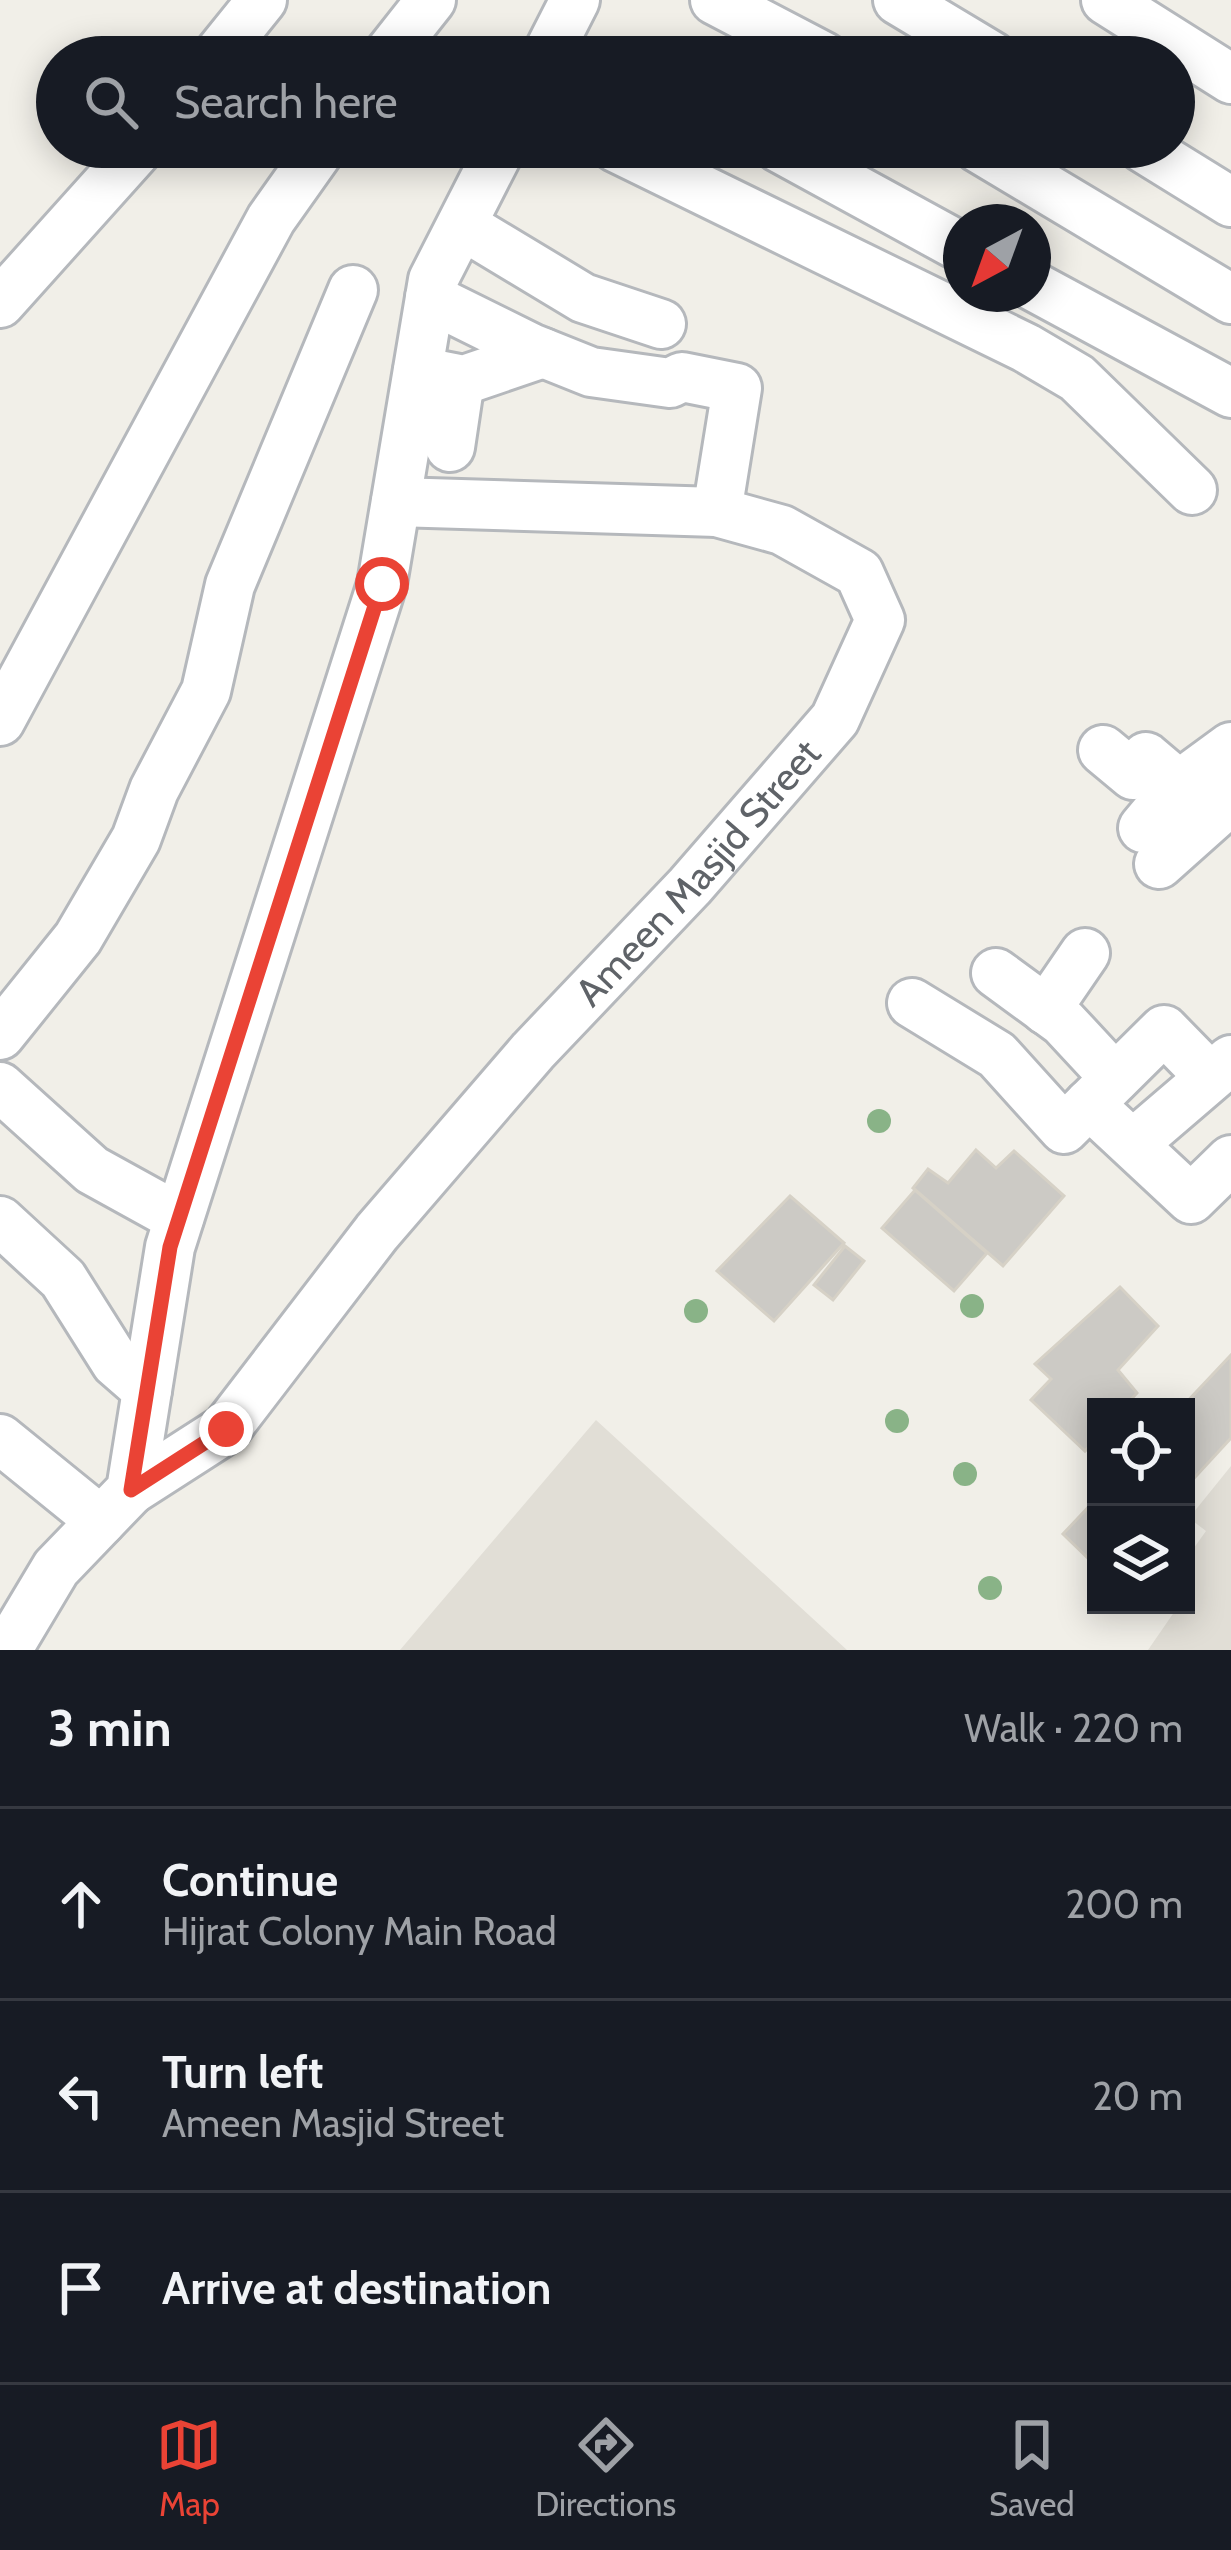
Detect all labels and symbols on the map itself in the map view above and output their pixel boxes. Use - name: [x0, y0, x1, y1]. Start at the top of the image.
- north arrow: [943, 204, 1051, 312]
- route start: [355, 557, 409, 611]
- street label: Ameen Masjid Street: [565, 730, 830, 1016]
- route end: [199, 1402, 253, 1456]

